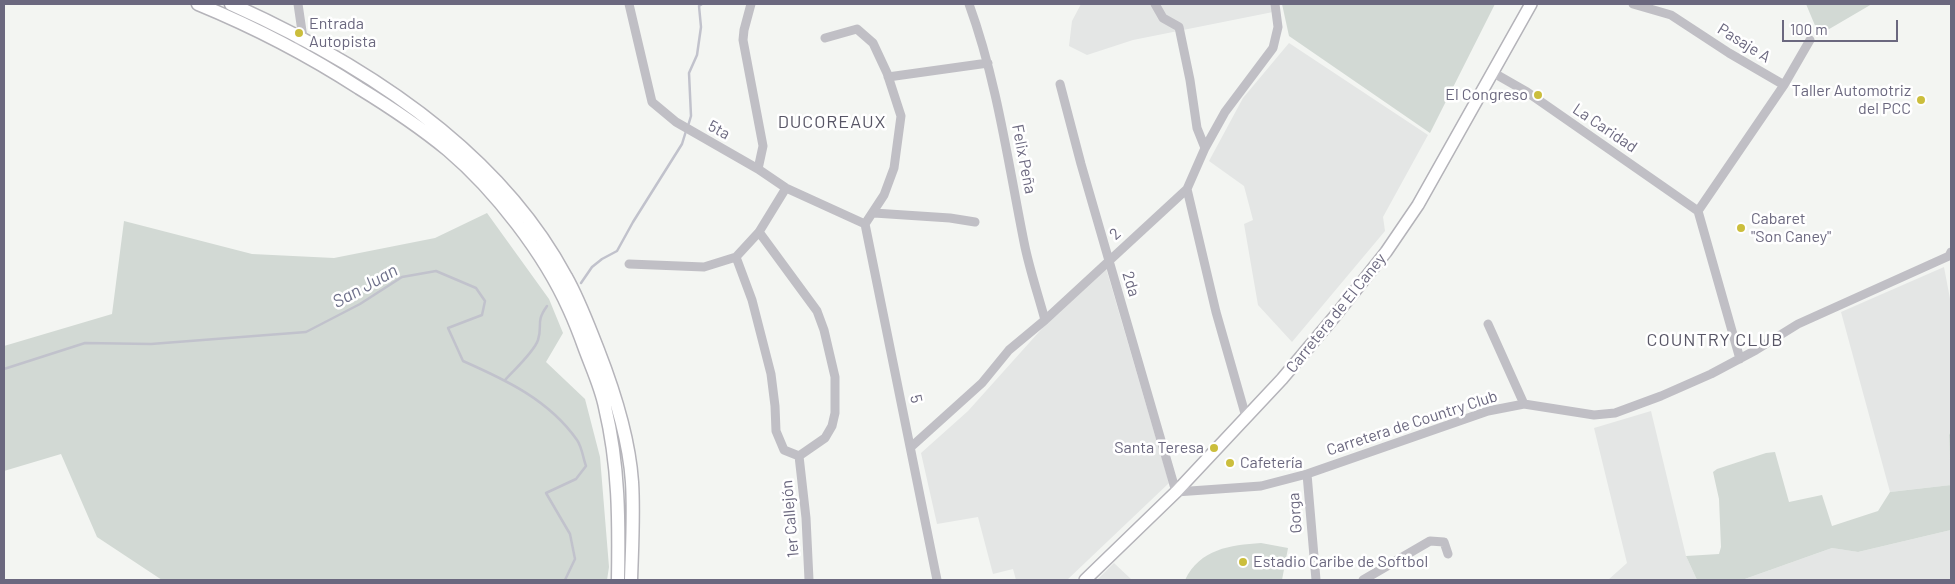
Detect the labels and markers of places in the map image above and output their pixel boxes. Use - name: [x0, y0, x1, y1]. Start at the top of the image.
- place label: Entrada Autopista: [309, 14, 376, 52]
- marker: Entrada Autopista: [293, 27, 305, 39]
- place label: Taller Automotriz del PCC: [1792, 81, 1911, 119]
- place label: El Congreso: [1445, 85, 1528, 105]
- marker: El Congreso: [1532, 89, 1544, 101]
- marker: Taller Automotriz del PCC: [1915, 94, 1927, 106]
- place label: Cabaret "Son Caney": [1751, 209, 1831, 247]
- marker: Cabaret "Son Caney": [1735, 222, 1747, 234]
- place label: Santa Teresa: [1114, 438, 1204, 458]
- marker: Santa Teresa: [1208, 442, 1220, 454]
- place label: Cafetería: [1240, 453, 1303, 473]
- marker: Cafetería: [1224, 457, 1236, 469]
- place label: Estadio Caribe de Softbol: [1253, 552, 1428, 572]
- marker: Estadio Caribe de Softbol: [1237, 556, 1249, 568]

